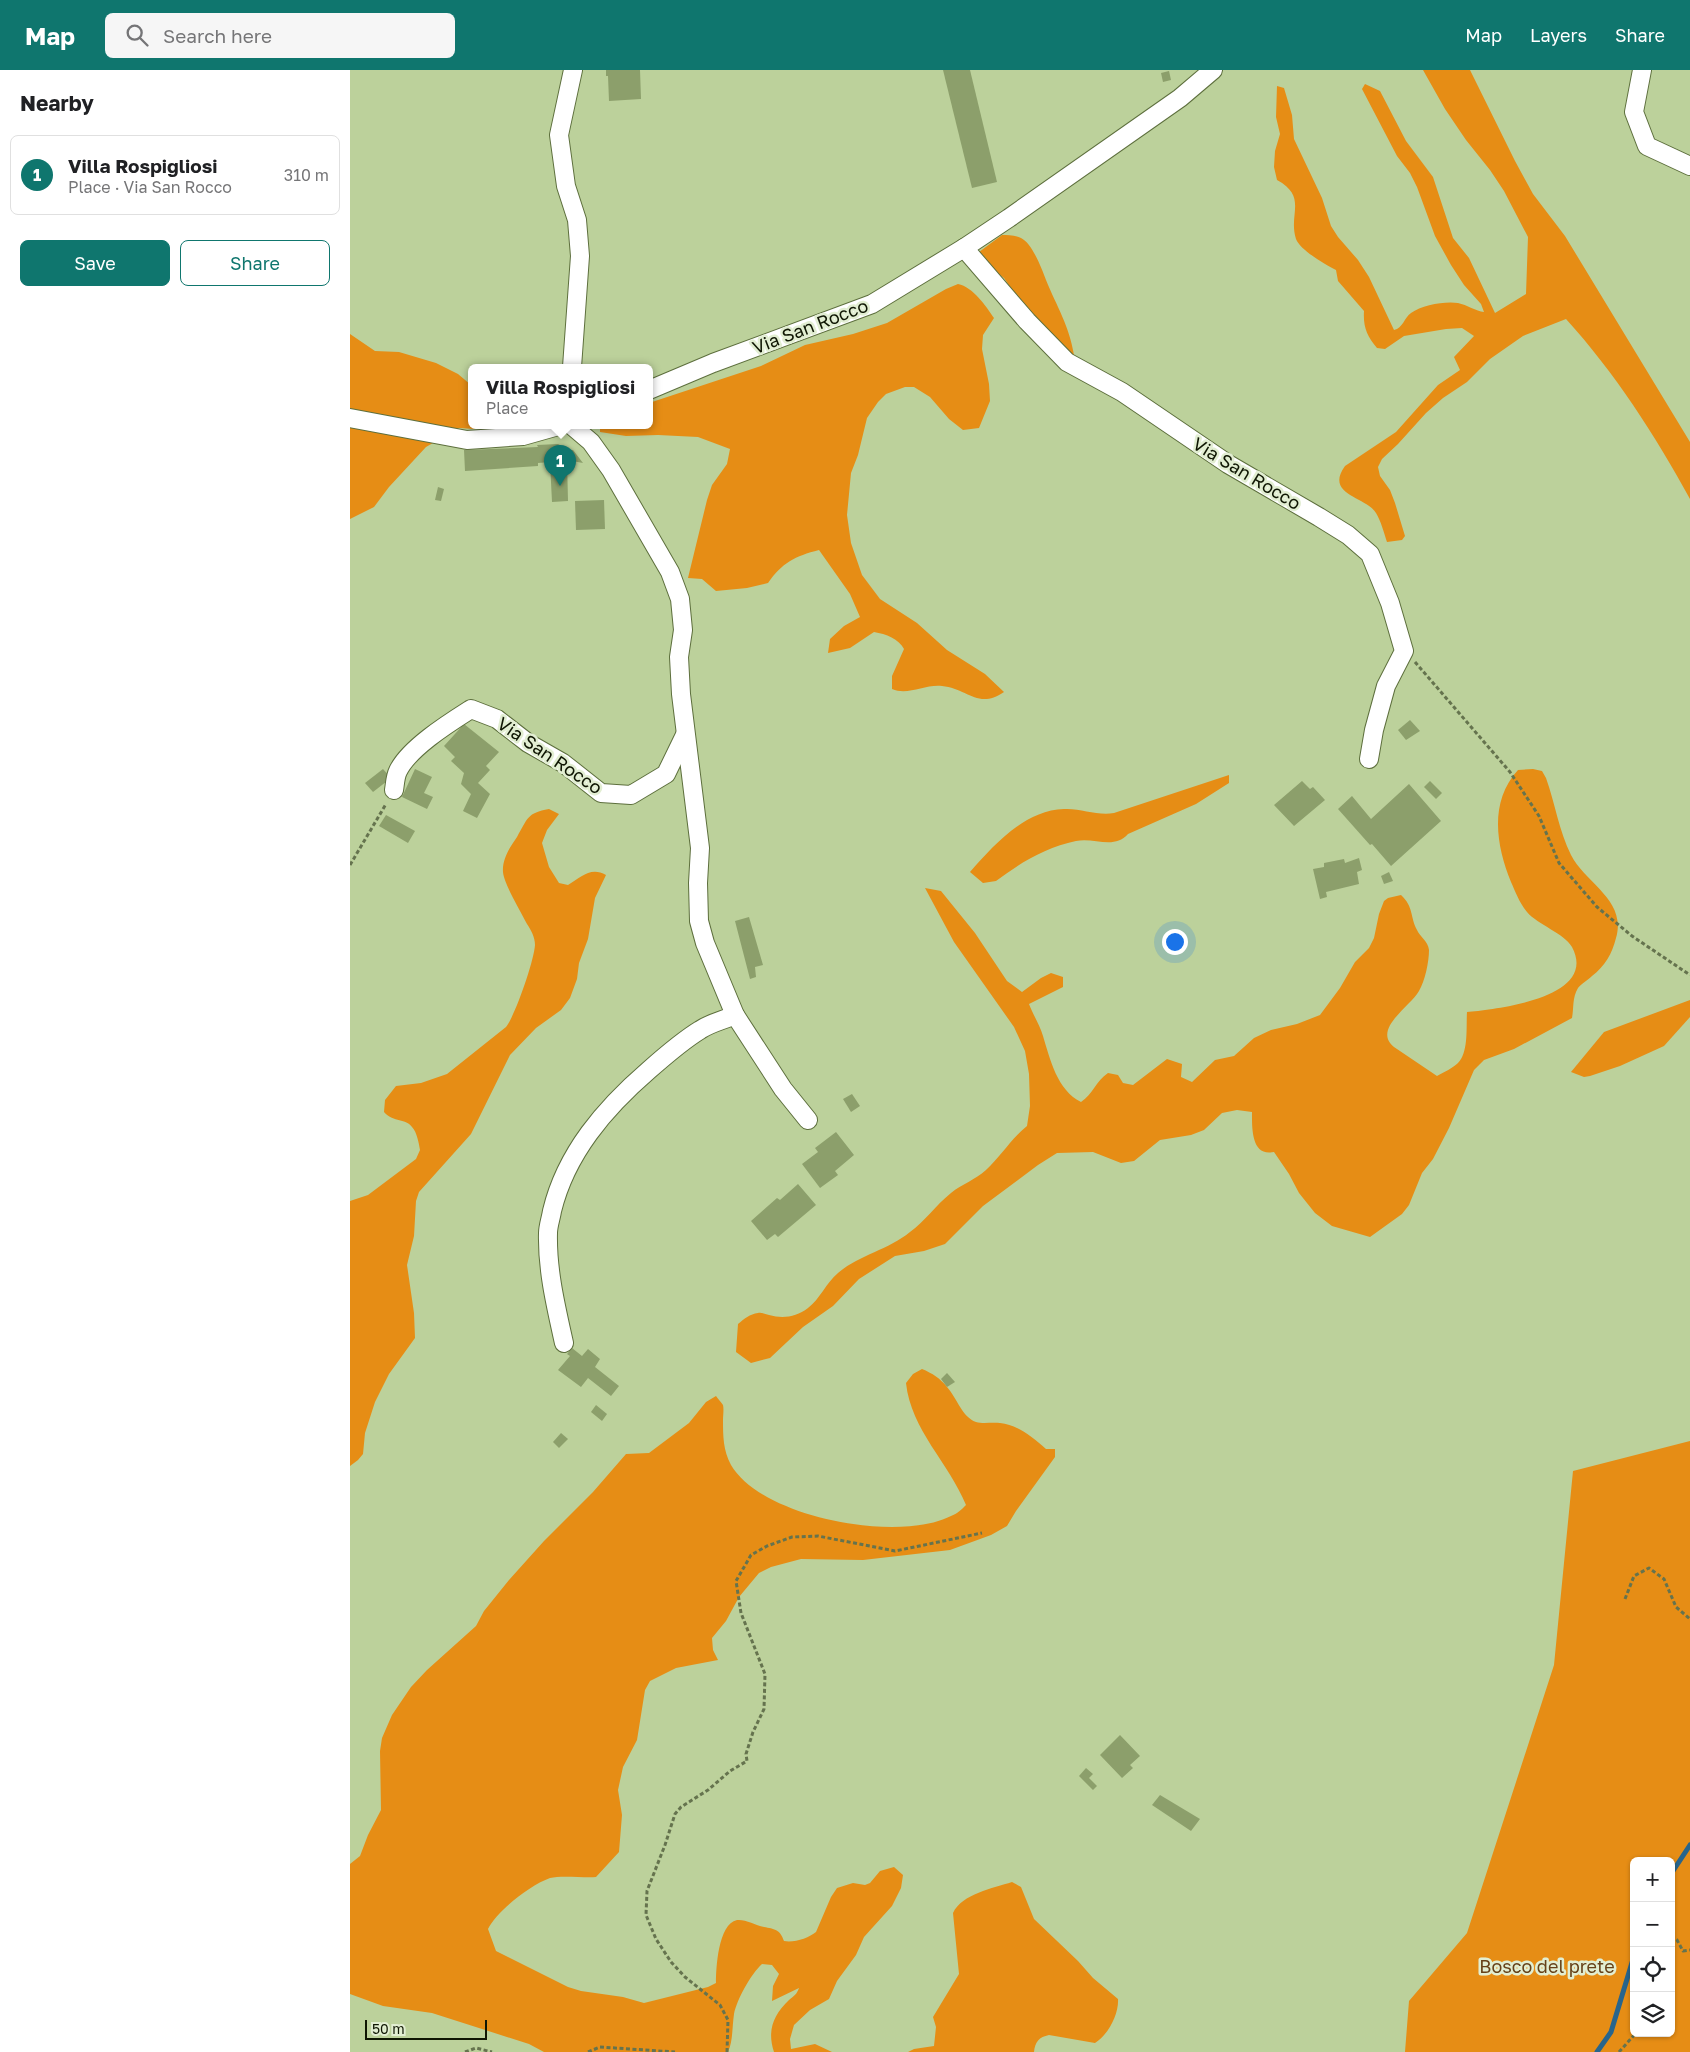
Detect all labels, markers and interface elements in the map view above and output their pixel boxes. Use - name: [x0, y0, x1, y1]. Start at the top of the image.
- search box: [105, 13, 455, 58]
- text: Map: [25, 21, 75, 50]
- icon: search: [123, 21, 151, 49]
- text: Search here: [163, 24, 272, 47]
- text: Map: [1465, 24, 1502, 46]
- text: Layers: [1530, 24, 1587, 46]
- text: Share: [1615, 24, 1665, 46]
- text: Nearby: [20, 90, 94, 116]
- text: Villa Rospigliosi: [68, 154, 218, 177]
- text: 1: [33, 165, 41, 185]
- text: 310 m: [284, 165, 329, 185]
- text: Place · Via San Rocco: [68, 177, 232, 197]
- button: Save: [20, 240, 170, 286]
- button: Share: [180, 240, 330, 286]
- street label: Via San Rocco: [749, 294, 871, 358]
- popup: [468, 364, 653, 429]
- text: Villa Rospigliosi: [486, 375, 635, 398]
- text: Place: [486, 398, 528, 418]
- street label: Via San Rocco: [1189, 432, 1305, 514]
- pin: 1: [544, 445, 576, 486]
- street label: Via San Rocco: [493, 712, 607, 798]
- your location: [1162, 929, 1188, 955]
- map controls: [1630, 1857, 1675, 2037]
- button: +: [1630, 1857, 1675, 1902]
- button: −: [1630, 1902, 1675, 1947]
- button: locate: [1630, 1947, 1675, 1992]
- park label: Bosco del prete: [1479, 1955, 1615, 1977]
- button: layers: [1630, 1992, 1675, 2037]
- scale bar: [365, 2017, 488, 2040]
- text: 50 m: [372, 2020, 405, 2037]

